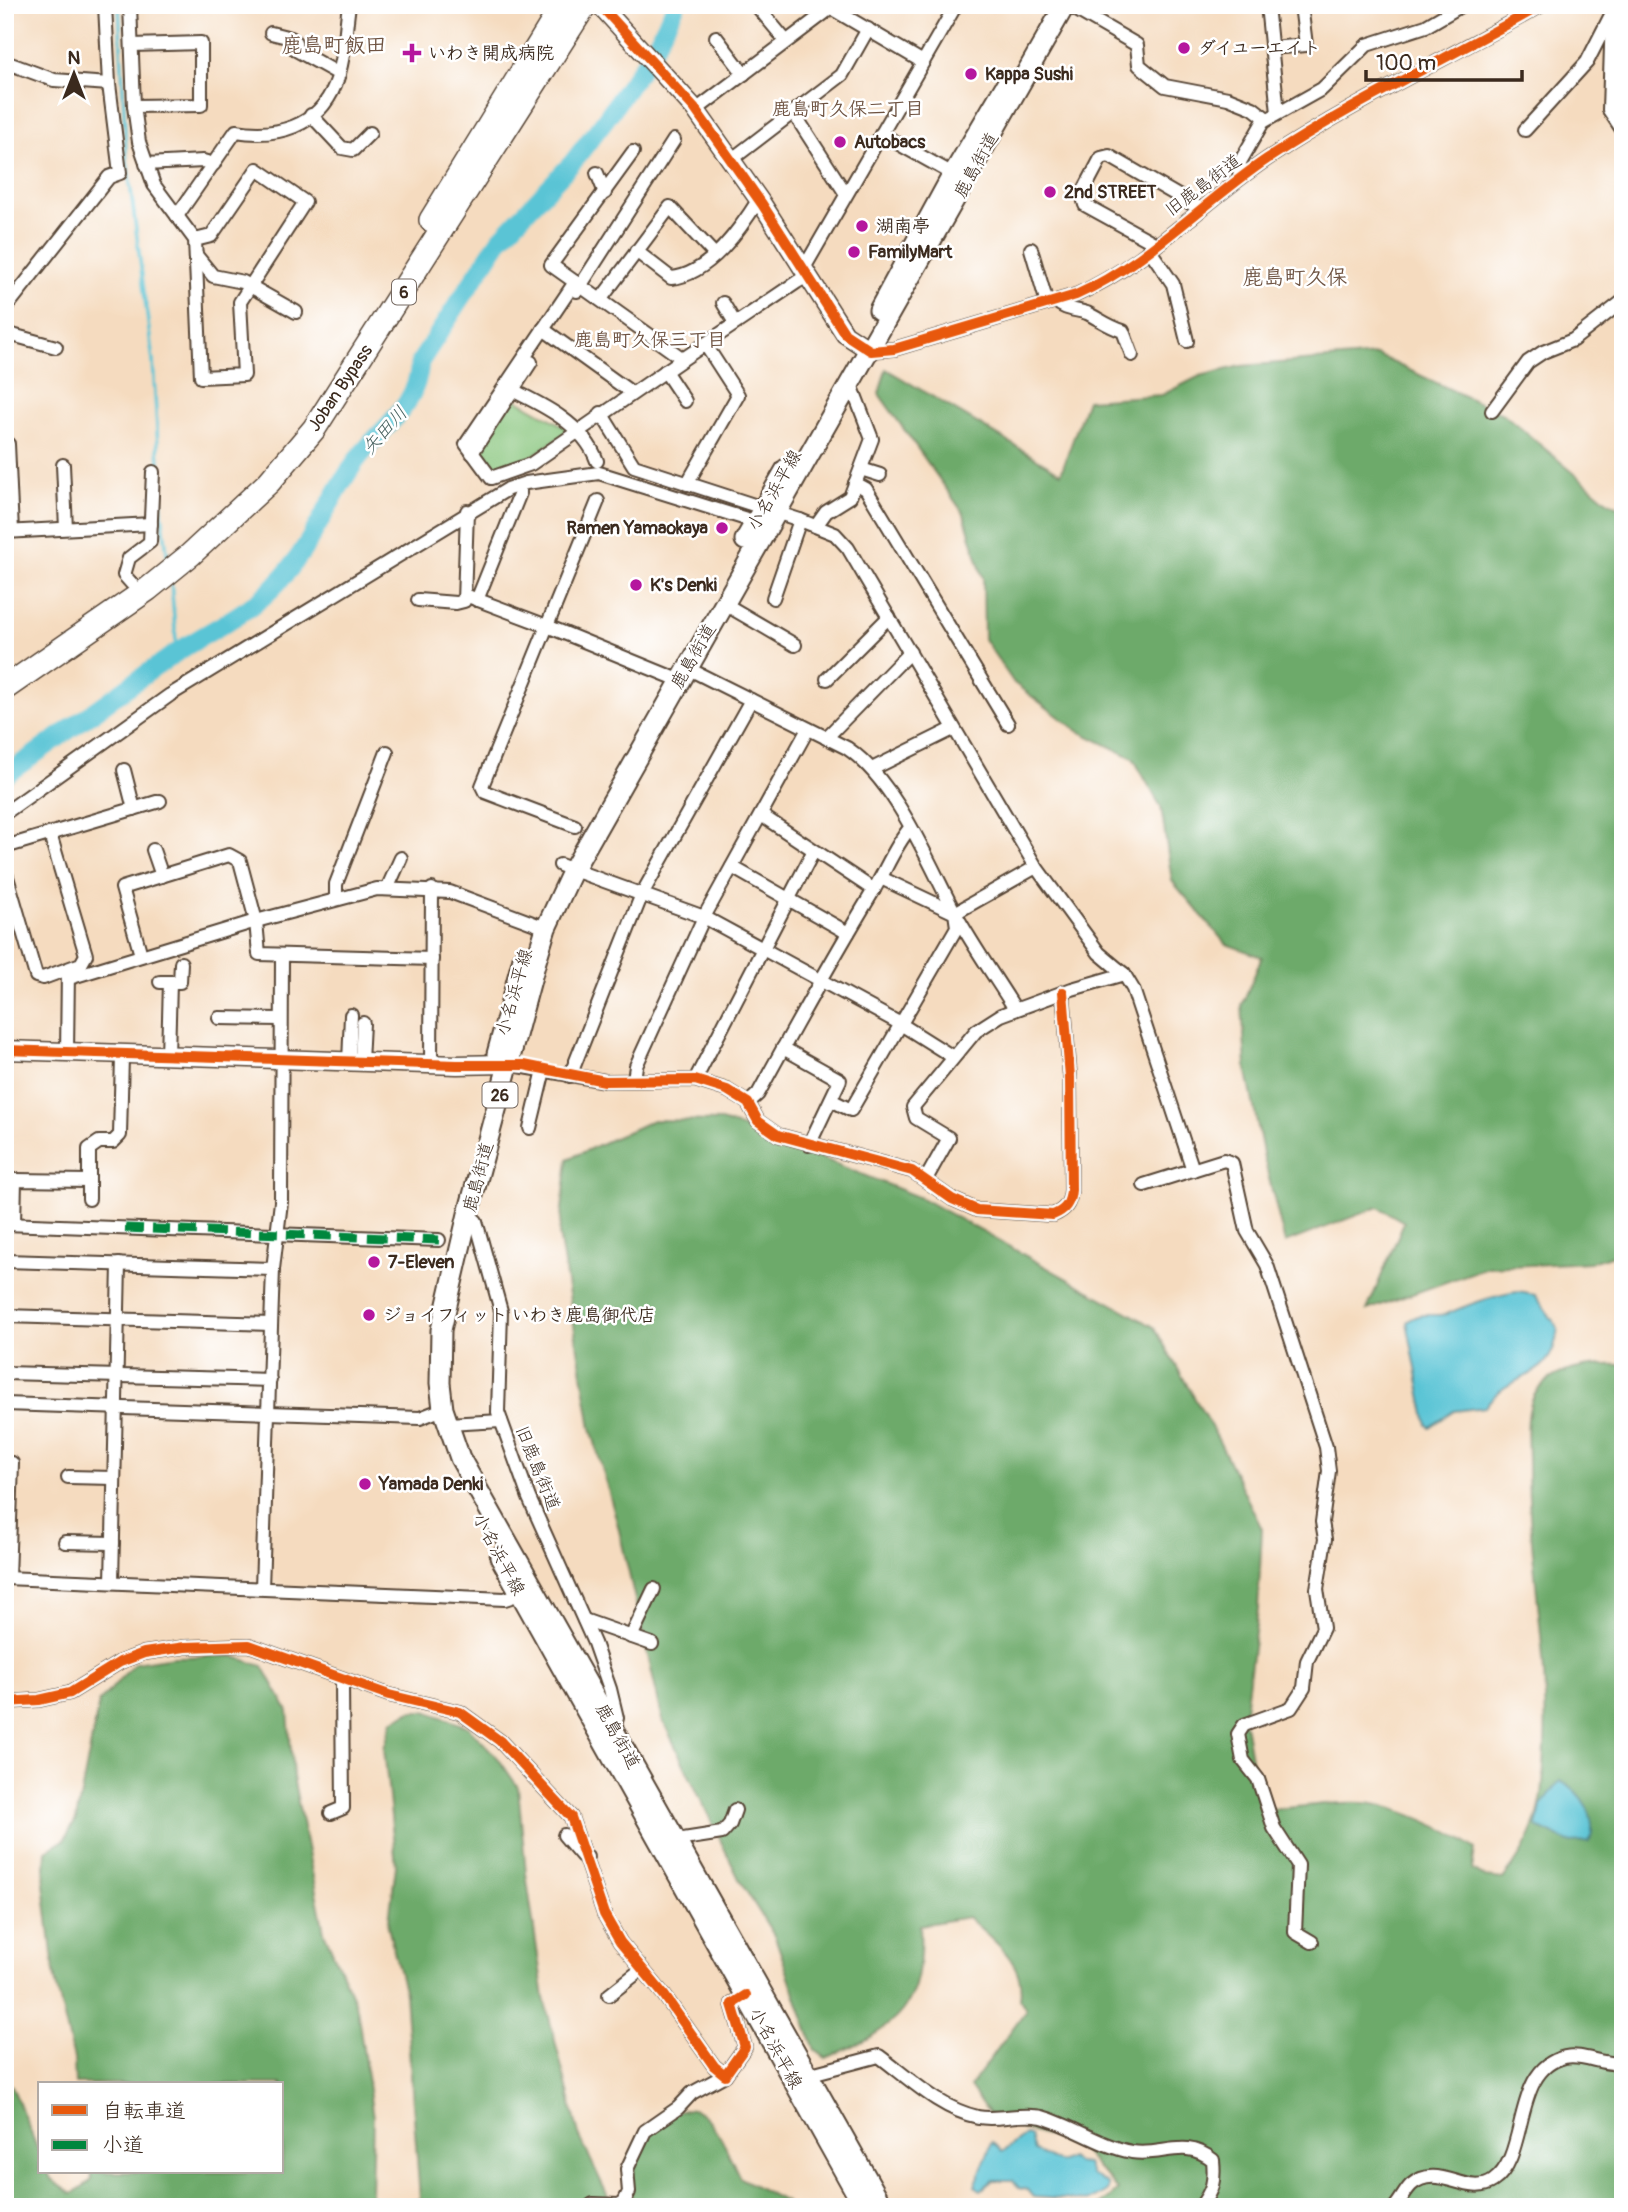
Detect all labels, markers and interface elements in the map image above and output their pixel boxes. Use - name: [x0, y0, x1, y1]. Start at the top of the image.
- district label: 鹿島町飯田: [282, 32, 387, 59]
- place label: ダイユーエイト: [1198, 37, 1321, 60]
- north arrow: [38, 38, 108, 108]
- scale bar: [1366, 38, 1521, 82]
- marker: ダイユーエイト: [1176, 40, 1192, 56]
- place label: いわき開成病院: [428, 42, 554, 65]
- marker: いわき開成病院: [402, 43, 422, 63]
- text: N: [68, 46, 81, 70]
- text: 100 m: [1376, 50, 1436, 77]
- place label: Kappa Sushi: [985, 63, 1073, 86]
- marker: Kappa Sushi: [963, 66, 979, 82]
- district label: 鹿島町久保二丁目: [772, 97, 924, 121]
- street label: 鹿島街道: [949, 128, 1004, 202]
- place label: Autobacs: [854, 131, 926, 154]
- marker: Autobacs: [832, 134, 848, 150]
- street label: 旧鹿島街道: [1160, 149, 1246, 222]
- place label: 2nd STREET: [1064, 181, 1157, 204]
- marker: 2nd STREET: [1042, 184, 1058, 200]
- place label: 湖南亭: [876, 215, 930, 238]
- marker: 湖南亭: [854, 218, 870, 234]
- place label: FamilyMart: [868, 241, 953, 264]
- marker: FamilyMart: [846, 244, 862, 260]
- district label: 鹿島町久保: [1243, 264, 1348, 291]
- road number: 6: [392, 280, 416, 304]
- district label: 鹿島町久保三丁目: [574, 328, 726, 352]
- street label: Joban Bypass: [303, 340, 378, 436]
- water label: 矢田川: [357, 401, 413, 460]
- street label: 小名浜平線: [742, 446, 807, 535]
- place label: Ramen Yamaokaya: [567, 517, 709, 540]
- marker: Ramen Yamaokaya: [714, 520, 730, 536]
- place label: K's Denki: [650, 574, 717, 597]
- marker: K's Denki: [628, 577, 644, 593]
- street label: 鹿島街道: [665, 619, 721, 693]
- street label: 小名浜平線: [491, 946, 538, 1039]
- road number: 26: [482, 1082, 518, 1107]
- street label: 鹿島街道: [458, 1139, 499, 1215]
- place label: 7-Eleven: [388, 1251, 455, 1274]
- marker: 7-Eleven: [366, 1254, 382, 1270]
- place label: ジョイフィット いわき鹿島御代店: [383, 1304, 655, 1327]
- marker: ジョイフィット いわき鹿島御代店: [361, 1307, 377, 1323]
- street label: 旧鹿島街道: [510, 1422, 565, 1514]
- place label: Yamada Denki: [378, 1473, 483, 1496]
- marker: Yamada Denki: [357, 1476, 373, 1492]
- street label: 小名浜平線: [467, 1509, 530, 1599]
- street label: 鹿島街道: [590, 1699, 645, 1773]
- street label: 小名浜平線: [744, 2003, 807, 2093]
- legend: [38, 2082, 284, 2174]
- text: 自転車道: [102, 2098, 186, 2125]
- text: 小道: [102, 2132, 144, 2159]

